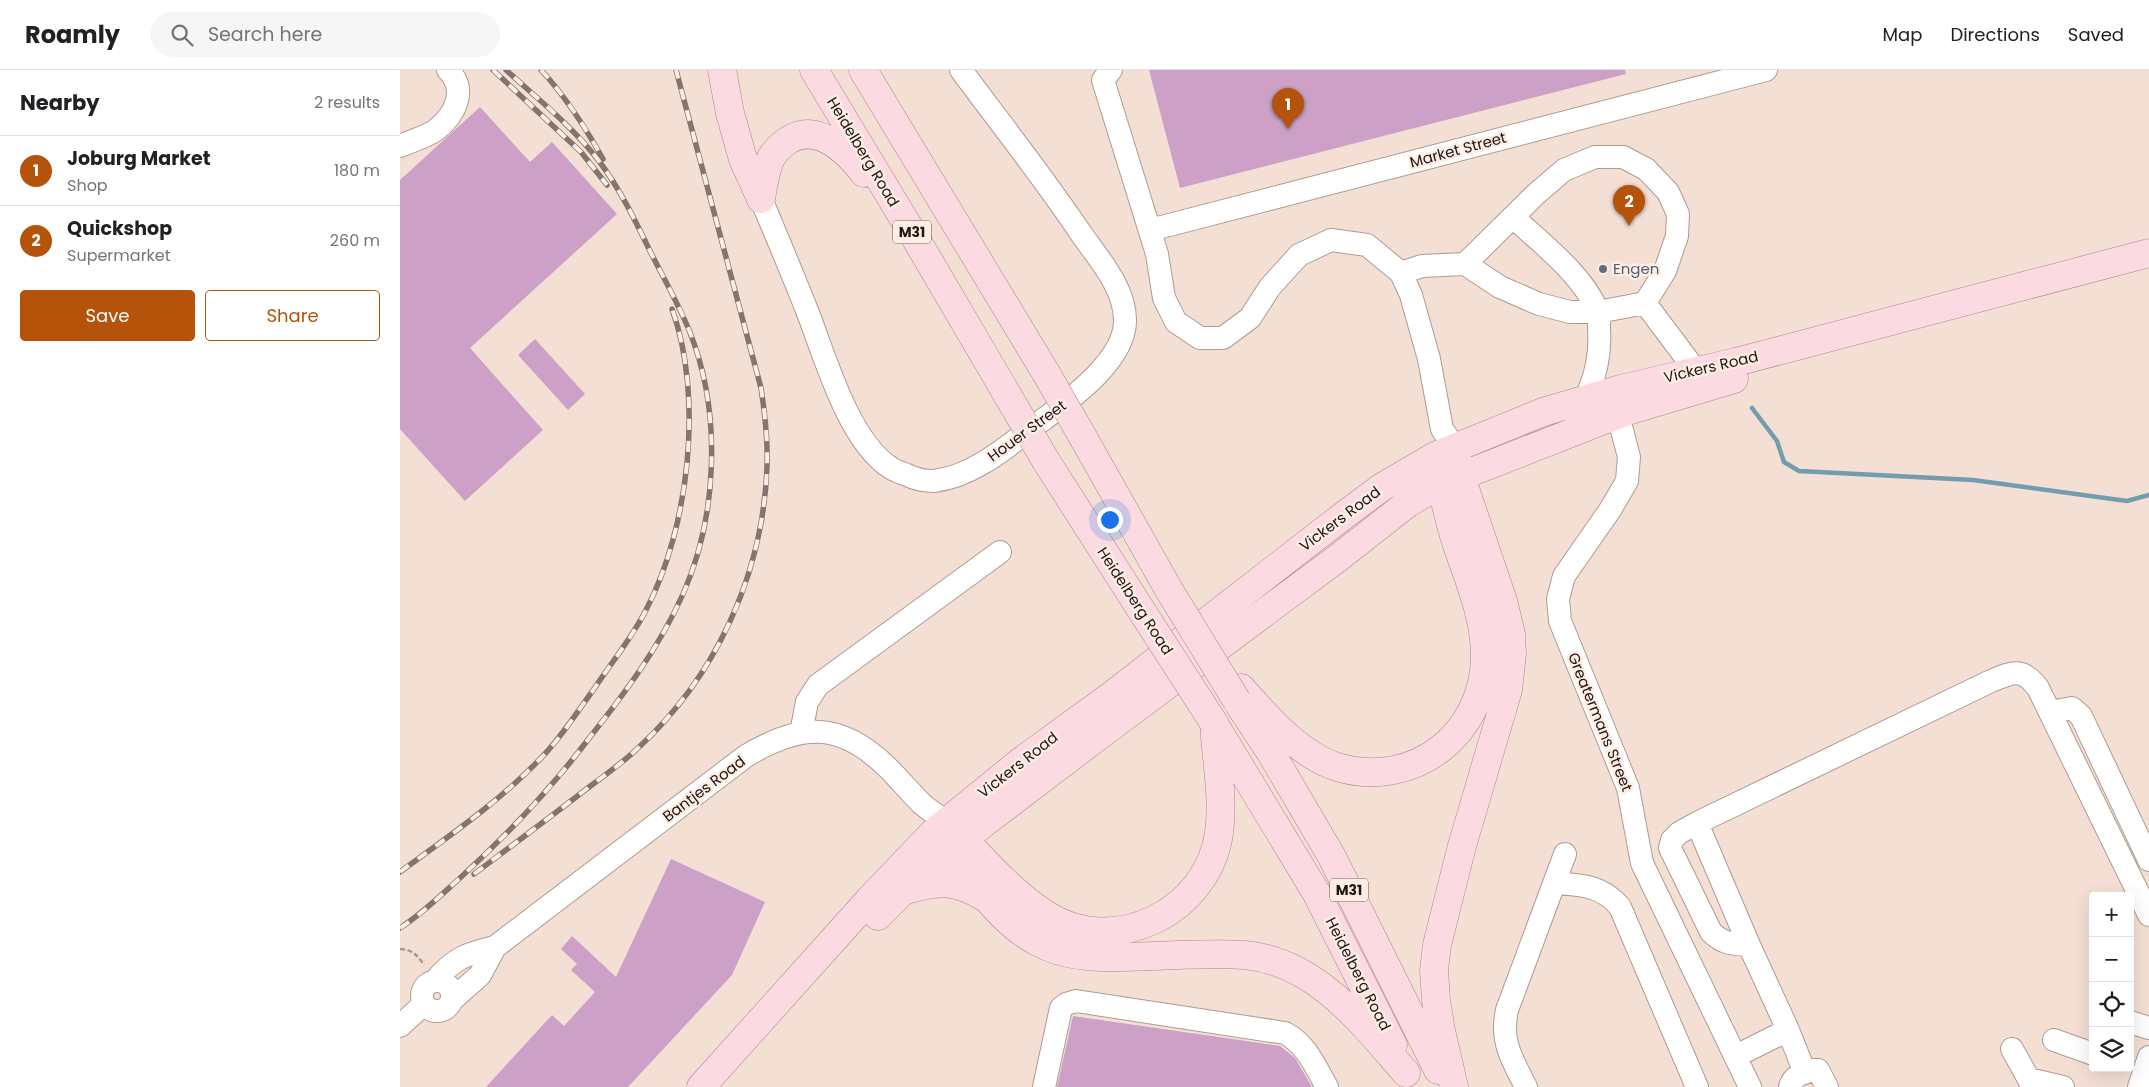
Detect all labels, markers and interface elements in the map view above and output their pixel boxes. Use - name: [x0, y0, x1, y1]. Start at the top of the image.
- search box: [150, 12, 500, 57]
- text: Roamly: [25, 18, 120, 51]
- icon: search: [168, 21, 196, 49]
- text: Search here: [208, 21, 322, 48]
- text: Map: [1883, 22, 1922, 47]
- text: Directions: [1950, 22, 2040, 47]
- text: Saved: [2068, 22, 2124, 47]
- text: Nearby: [20, 88, 100, 117]
- pin: 1: [1272, 88, 1304, 129]
- text: 2 results: [314, 91, 380, 114]
- street label: Heidelberg Road: [822, 93, 905, 211]
- street label: Market Street: [1407, 127, 1508, 172]
- text: Joburg Market: [67, 145, 211, 172]
- text: 1: [33, 159, 39, 182]
- text: 180 m: [334, 159, 380, 182]
- text: Shop: [67, 174, 108, 197]
- pin: 2: [1613, 185, 1645, 226]
- text: Quickshop: [67, 215, 172, 242]
- road number: M31: [893, 220, 931, 243]
- text: 2: [31, 229, 41, 252]
- text: 260 m: [330, 229, 380, 252]
- text: Supermarket: [67, 244, 171, 267]
- place label: Engen: [1613, 258, 1659, 279]
- marker: Engen: [1597, 263, 1609, 275]
- button: Save: [20, 290, 195, 341]
- button: Share: [205, 290, 380, 341]
- street label: Vickers Road: [1662, 345, 1760, 388]
- street label: Houer Street: [983, 395, 1070, 466]
- street label: Vickers Road: [1295, 481, 1385, 556]
- your location: [1097, 507, 1123, 533]
- street label: Heidelberg Road: [1093, 543, 1178, 659]
- street label: Greatermans Street: [1563, 649, 1638, 794]
- street label: Vickers Road: [973, 727, 1062, 803]
- street label: Bantjes Road: [658, 751, 749, 827]
- road number: M31: [1330, 878, 1368, 902]
- map controls: [2089, 892, 2134, 1072]
- button: +: [2089, 892, 2134, 937]
- street label: Heidelberg Road: [1321, 913, 1396, 1034]
- button: −: [2089, 937, 2134, 982]
- button: locate: [2089, 982, 2134, 1027]
- button: layers: [2089, 1027, 2134, 1072]

